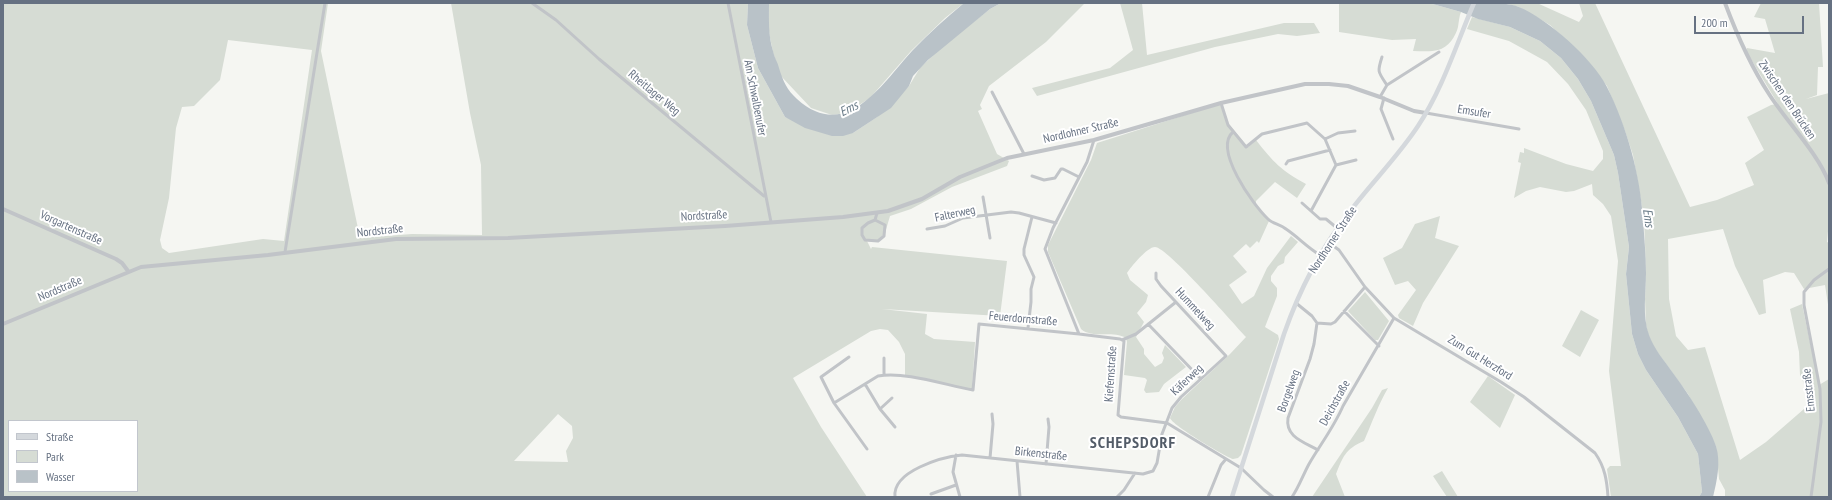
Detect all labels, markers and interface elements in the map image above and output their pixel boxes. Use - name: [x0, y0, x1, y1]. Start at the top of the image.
- scale bar: [1696, 8, 1806, 34]
- text: 200 m: [1701, 15, 1728, 30]
- street label: Zwischen den Brücken: [1755, 58, 1819, 142]
- street label: Am Schwalbenufer: [741, 59, 769, 137]
- street label: Rheitlager Weg: [625, 67, 683, 119]
- water label: Ems: [837, 98, 861, 120]
- street label: Emsufer: [1456, 102, 1492, 122]
- street label: Nordlohner Straße: [1042, 115, 1120, 147]
- street label: Falterweg: [933, 203, 977, 225]
- street label: Nordhorner Straße: [1306, 204, 1360, 276]
- street label: Vorgartenstraße: [38, 208, 104, 248]
- street label: Nordstraße: [680, 208, 728, 224]
- water label: Ems: [1639, 208, 1657, 228]
- street label: Nordstraße: [356, 221, 404, 241]
- street label: Nordstraße: [36, 273, 84, 305]
- street label: Hummelweg: [1172, 285, 1218, 333]
- street label: Feuerdornstraße: [988, 309, 1058, 329]
- street label: Zum Gut Herzford: [1445, 332, 1515, 384]
- street label: Kiefernstraße: [1102, 345, 1120, 403]
- street label: Käferweg: [1168, 361, 1206, 399]
- street label: Borgelweg: [1275, 368, 1303, 414]
- street label: Emsstraße: [1800, 368, 1818, 412]
- street label: Deichstraße: [1317, 378, 1353, 428]
- legend: [8, 420, 138, 492]
- text: Straße: [46, 429, 73, 444]
- district label: SCHEPSDORF: [1090, 433, 1176, 453]
- street label: Birkenstraße: [1014, 444, 1068, 464]
- text: Park: [46, 449, 64, 464]
- text: Wasser: [46, 469, 75, 484]

